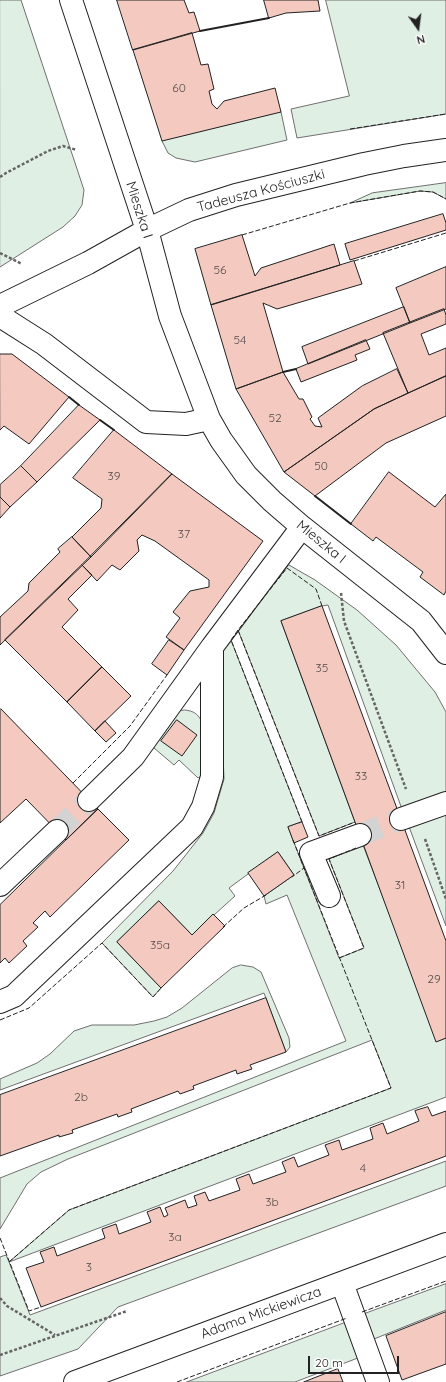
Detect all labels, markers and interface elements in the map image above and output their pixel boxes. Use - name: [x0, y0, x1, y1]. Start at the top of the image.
- north arrow: [398, 8, 438, 48]
- text: N: [415, 32, 427, 47]
- house number: 60: [172, 81, 186, 95]
- street label: Tadeusza Kościuszki: [195, 166, 327, 216]
- street label: Mieszka I: [122, 179, 156, 241]
- house number: 56: [214, 263, 226, 277]
- house number: 54: [234, 333, 246, 347]
- house number: 52: [268, 411, 282, 425]
- house number: 50: [314, 459, 328, 473]
- house number: 39: [108, 469, 120, 483]
- street label: Mieszka I: [293, 517, 349, 567]
- house number: 37: [178, 527, 190, 541]
- house number: 35: [316, 661, 328, 675]
- house number: 33: [355, 769, 367, 783]
- house number: 31: [395, 878, 405, 892]
- house number: 35a: [150, 938, 170, 952]
- house number: 29: [427, 972, 441, 986]
- house number: 2b: [74, 1090, 88, 1104]
- house number: 4: [360, 1161, 366, 1175]
- house number: 3b: [265, 1195, 279, 1209]
- house number: 3a: [168, 1230, 182, 1244]
- house number: 3: [86, 1260, 92, 1274]
- street label: Adama Mickiewicza: [198, 1283, 324, 1343]
- scale bar: [310, 1348, 401, 1374]
- text: 20 m: [315, 1355, 343, 1370]

